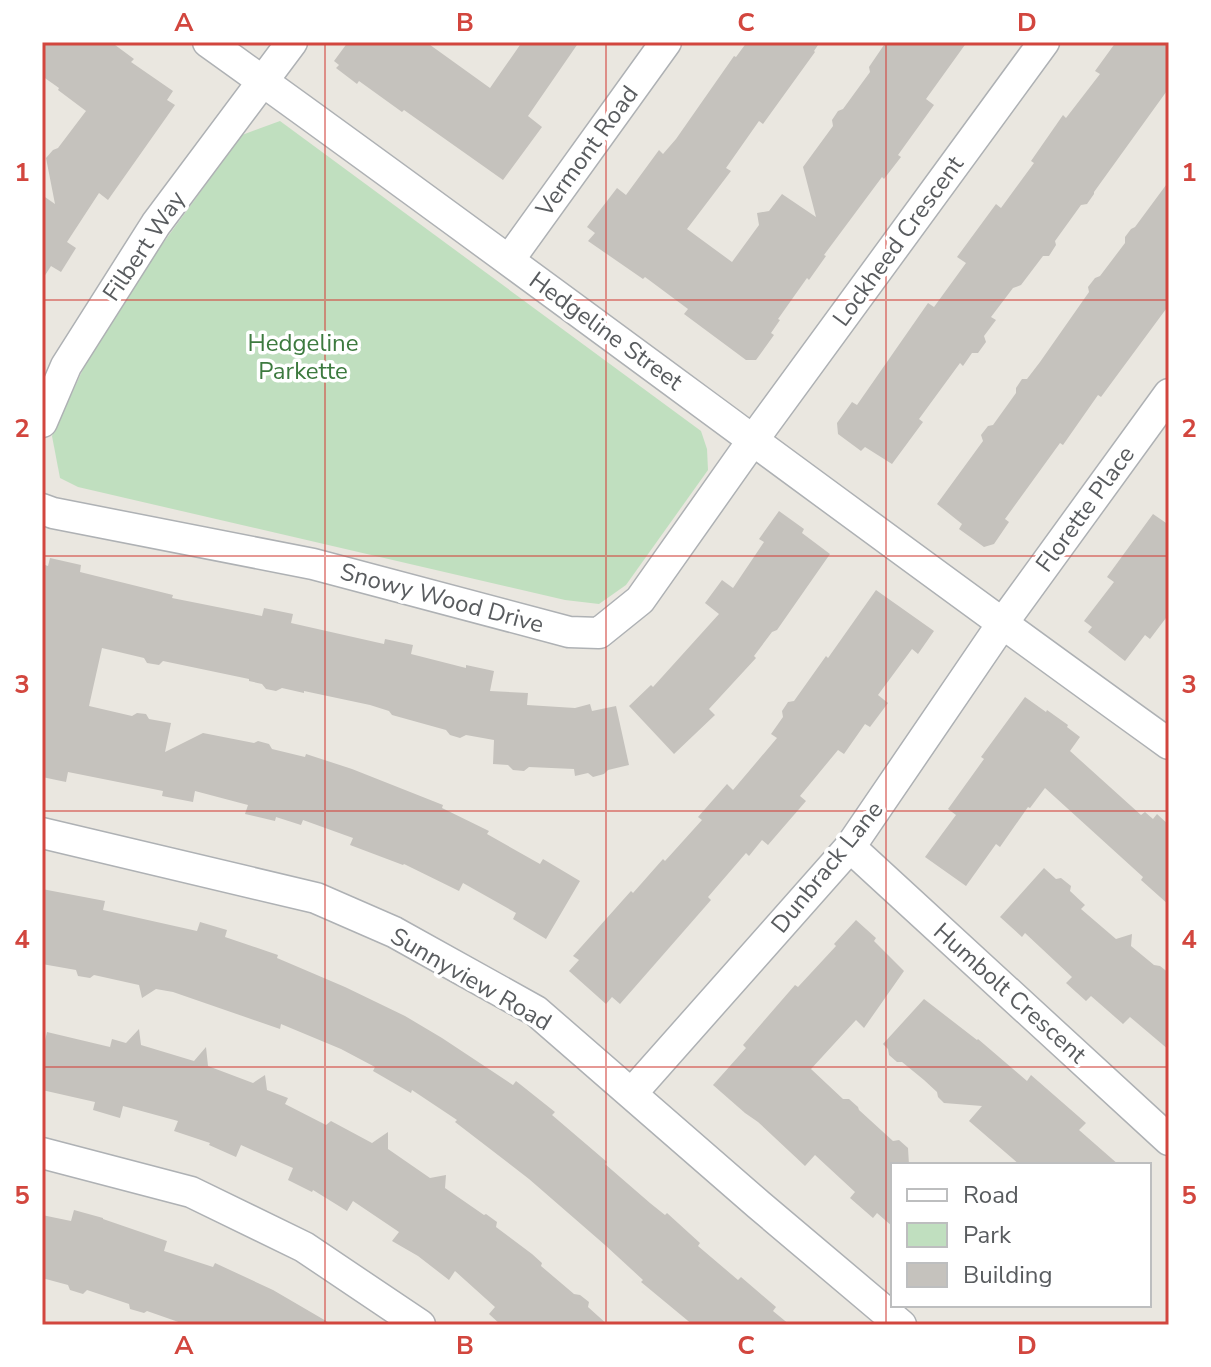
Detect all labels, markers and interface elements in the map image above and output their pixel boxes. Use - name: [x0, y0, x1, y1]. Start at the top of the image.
- text: A: [174, 5, 194, 40]
- text: B: [456, 5, 474, 40]
- text: C: [737, 5, 755, 40]
- text: D: [1017, 5, 1037, 40]
- street label: Vermont Road: [528, 79, 645, 224]
- street label: Lockheed Crescent: [825, 149, 971, 333]
- text: 1: [14, 155, 30, 190]
- text: 1: [1181, 155, 1197, 190]
- street label: Filbert Way: [95, 184, 193, 307]
- street label: Hedgeline Street: [523, 264, 690, 398]
- park label: Hedgeline Parkette: [248, 327, 358, 387]
- text: 2: [14, 411, 30, 446]
- text: 2: [1181, 411, 1197, 446]
- street label: Florette Place: [1028, 439, 1142, 579]
- street label: Snowy Wood Drive: [337, 555, 547, 641]
- text: 3: [14, 667, 30, 702]
- text: 3: [1181, 667, 1197, 702]
- street label: Dunbrack Lane: [764, 794, 890, 940]
- street label: Humbolt Crescent: [927, 916, 1094, 1071]
- street label: Sunnyview Road: [385, 920, 557, 1038]
- text: 4: [14, 922, 30, 957]
- text: 4: [1181, 922, 1197, 957]
- legend: [891, 1163, 1151, 1307]
- text: 5: [14, 1178, 30, 1213]
- text: 5: [1181, 1178, 1197, 1213]
- text: Road: [963, 1179, 1019, 1211]
- text: Park: [963, 1219, 1012, 1251]
- text: Building: [963, 1259, 1053, 1291]
- text: A: [174, 1328, 194, 1363]
- text: B: [456, 1328, 474, 1363]
- text: C: [737, 1328, 755, 1363]
- text: D: [1017, 1328, 1037, 1363]

